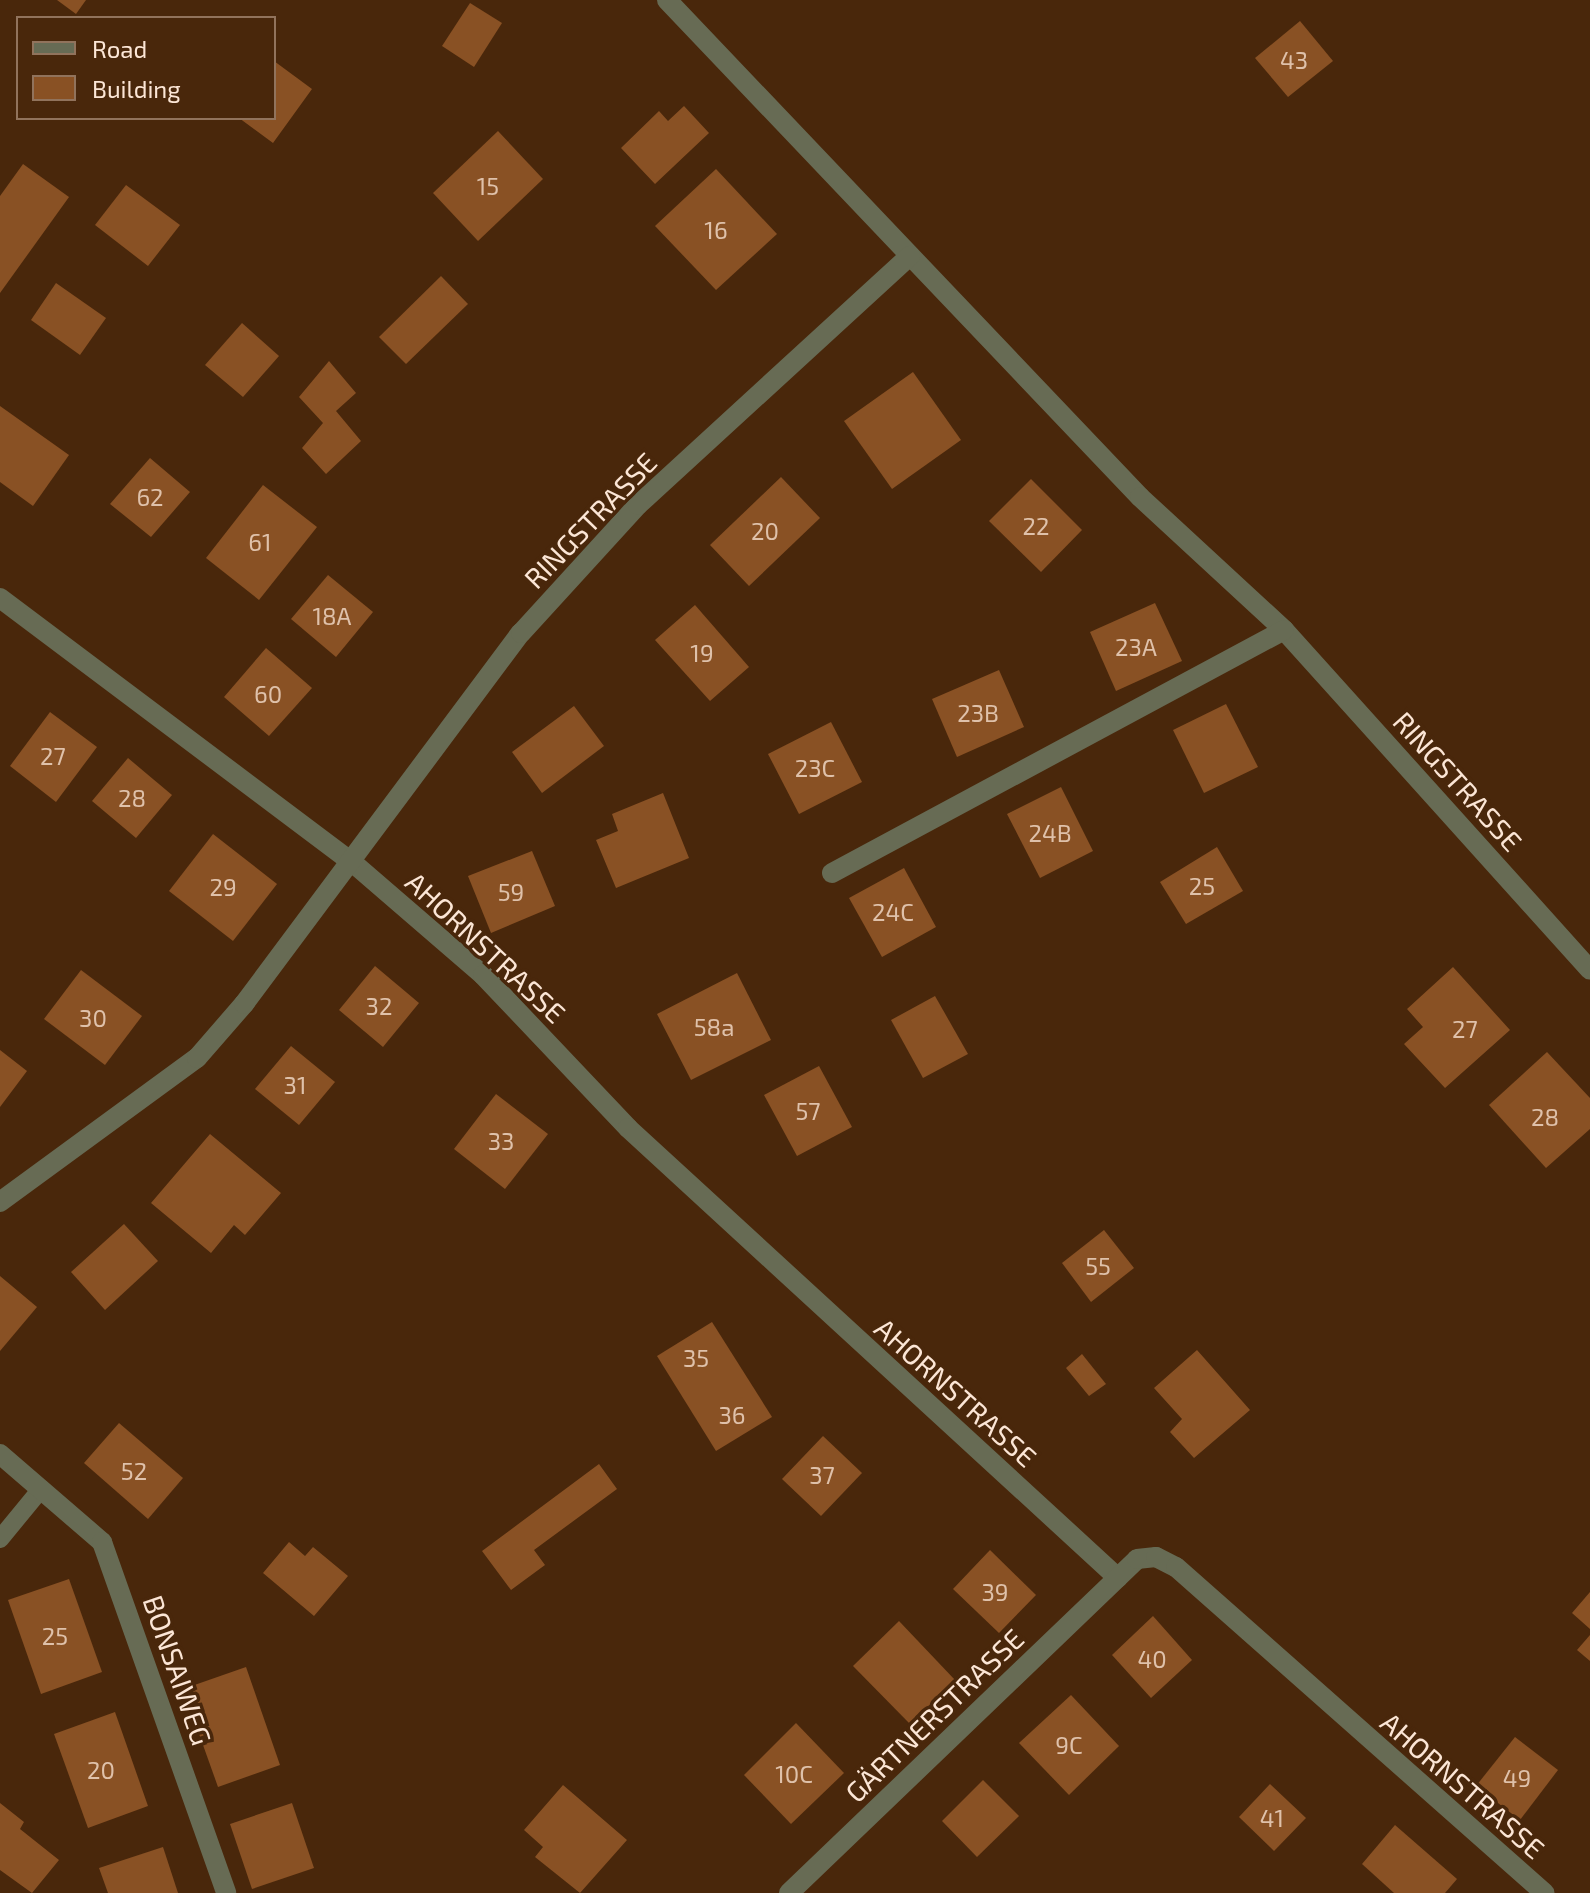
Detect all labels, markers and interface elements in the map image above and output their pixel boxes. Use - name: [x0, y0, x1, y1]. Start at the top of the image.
- legend: [16, 16, 276, 120]
- text: Road: [92, 34, 147, 63]
- house number: 43: [1280, 46, 1308, 74]
- text: Building: [92, 74, 181, 103]
- house number: 15: [477, 172, 499, 200]
- house number: 16: [704, 216, 728, 244]
- street label: RINGSTRASSE: [517, 445, 663, 595]
- house number: 62: [136, 483, 164, 511]
- house number: 22: [1023, 512, 1049, 540]
- house number: 20: [751, 517, 779, 545]
- house number: 61: [248, 528, 272, 556]
- house number: 18A: [312, 602, 352, 630]
- house number: 23A: [1115, 633, 1157, 661]
- house number: 19: [690, 639, 714, 667]
- house number: 60: [254, 680, 282, 708]
- house number: 23B: [957, 699, 999, 727]
- street label: RINGSTRASSE: [1387, 704, 1529, 858]
- house number: 27: [40, 742, 66, 770]
- house number: 23C: [795, 754, 835, 782]
- house number: 28: [118, 784, 146, 812]
- house number: 24B: [1028, 819, 1072, 847]
- street label: AHORNSTRASSE: [399, 865, 573, 1029]
- house number: 25: [1189, 872, 1215, 900]
- house number: 29: [209, 873, 237, 901]
- house number: 59: [498, 878, 524, 906]
- house number: 24C: [872, 898, 914, 926]
- house number: 32: [366, 992, 392, 1020]
- house number: 30: [79, 1004, 107, 1032]
- house number: 58a: [694, 1013, 734, 1041]
- house number: 27: [1452, 1015, 1478, 1043]
- house number: 31: [284, 1071, 306, 1099]
- house number: 57: [795, 1097, 821, 1125]
- house number: 28: [1531, 1103, 1559, 1131]
- house number: 33: [488, 1127, 514, 1155]
- house number: 55: [1085, 1252, 1111, 1280]
- street label: AHORNSTRASSE: [868, 1311, 1044, 1473]
- house number: 35: [683, 1344, 709, 1372]
- house number: 36: [718, 1401, 746, 1429]
- house number: 52: [121, 1457, 147, 1485]
- house number: 37: [809, 1461, 835, 1489]
- house number: 39: [981, 1578, 1009, 1606]
- street label: BONSAIWEG: [137, 1591, 219, 1749]
- street label: GÄRTNERSTRASSE: [838, 1621, 1030, 1809]
- house number: 25: [42, 1622, 68, 1650]
- house number: 40: [1137, 1645, 1167, 1673]
- street label: AHORNSTRASSE: [1374, 1705, 1552, 1865]
- house number: 9C: [1055, 1731, 1083, 1759]
- house number: 20: [87, 1756, 115, 1784]
- house number: 10C: [775, 1760, 813, 1788]
- house number: 49: [1503, 1764, 1531, 1792]
- house number: 41: [1260, 1804, 1284, 1832]

